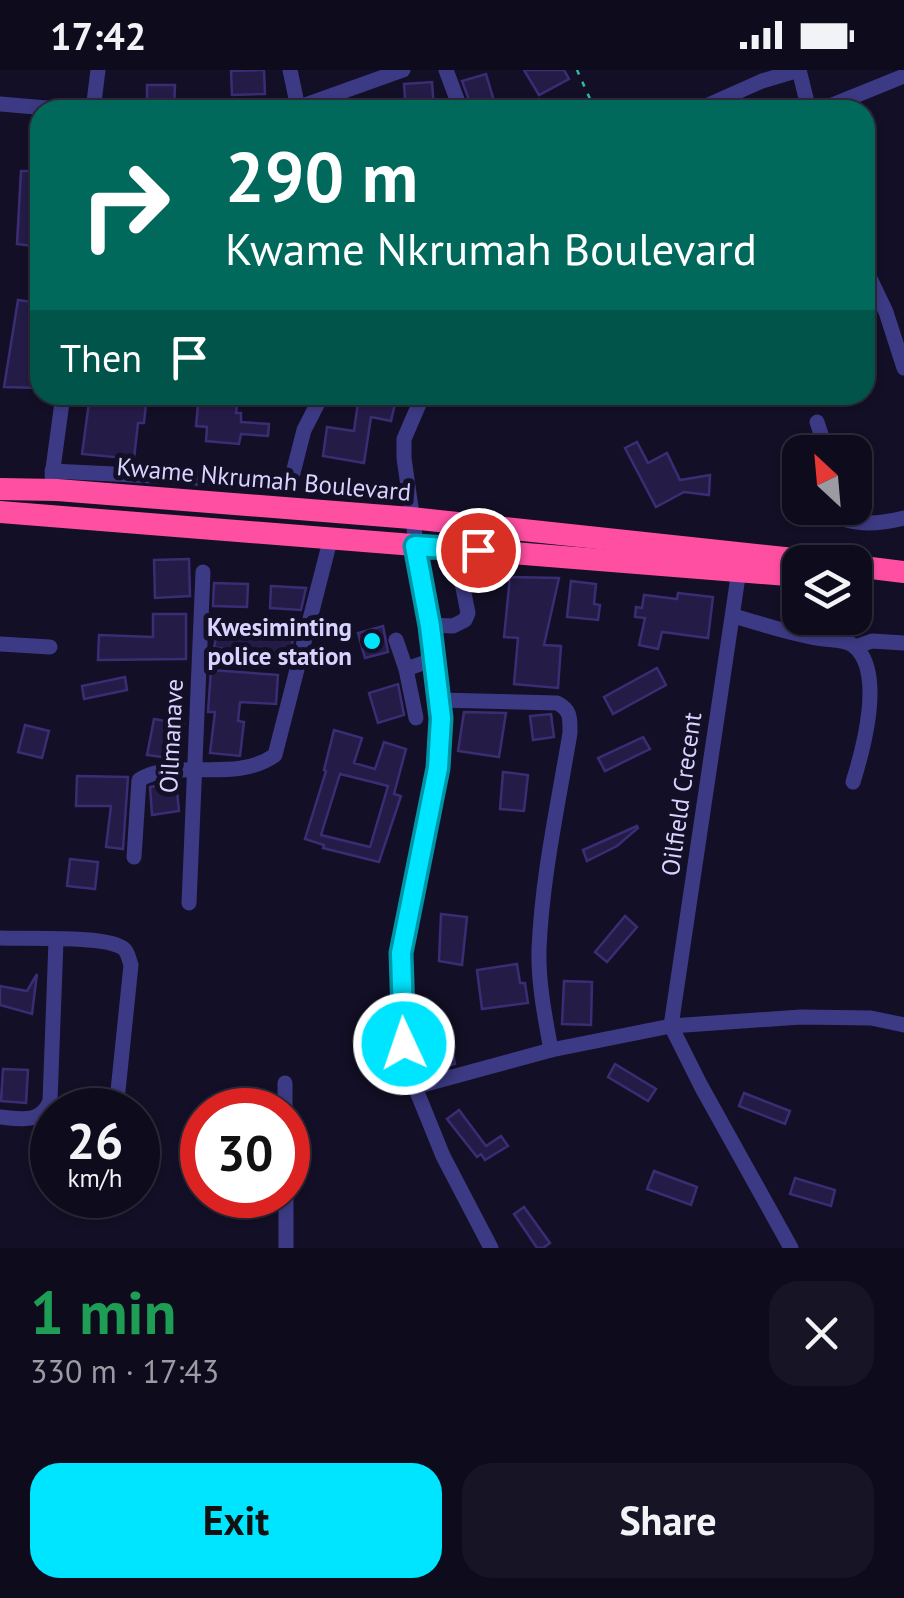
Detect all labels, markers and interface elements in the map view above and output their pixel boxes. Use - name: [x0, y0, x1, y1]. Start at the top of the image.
- text: 17:42: [50, 11, 146, 60]
- text: 290 m: [225, 131, 418, 221]
- icon: right: [60, 140, 190, 270]
- text: Kwame Nkrumah Boulevard: [225, 219, 757, 277]
- icon: arrive: [162, 330, 217, 385]
- text: Then: [60, 333, 142, 382]
- north arrow: [782, 435, 872, 525]
- map controls: [782, 435, 872, 635]
- street label: Kwame Nkrumah Boulevard: [115, 450, 413, 508]
- pin: [436, 508, 521, 593]
- icon: arrive: [451, 523, 506, 578]
- button: layers: [782, 545, 872, 635]
- place label: Kwesiminting police station: [207, 611, 352, 672]
- marker: Kwesiminting police station: [361, 630, 383, 652]
- street label: Oilmanave: [152, 678, 190, 794]
- street label: Oilfield Crecent: [654, 710, 708, 878]
- position arrow: [352, 992, 456, 1096]
- speed limit sign: 30: [180, 1088, 310, 1218]
- text: 26: [67, 1108, 123, 1173]
- text: km/h: [68, 1162, 122, 1194]
- text: 1 min: [30, 1273, 176, 1351]
- button: close: [769, 1281, 874, 1386]
- text: 330 m · 17:43: [30, 1350, 219, 1392]
- button: Exit: [30, 1463, 442, 1578]
- button: Share: [462, 1463, 874, 1578]

